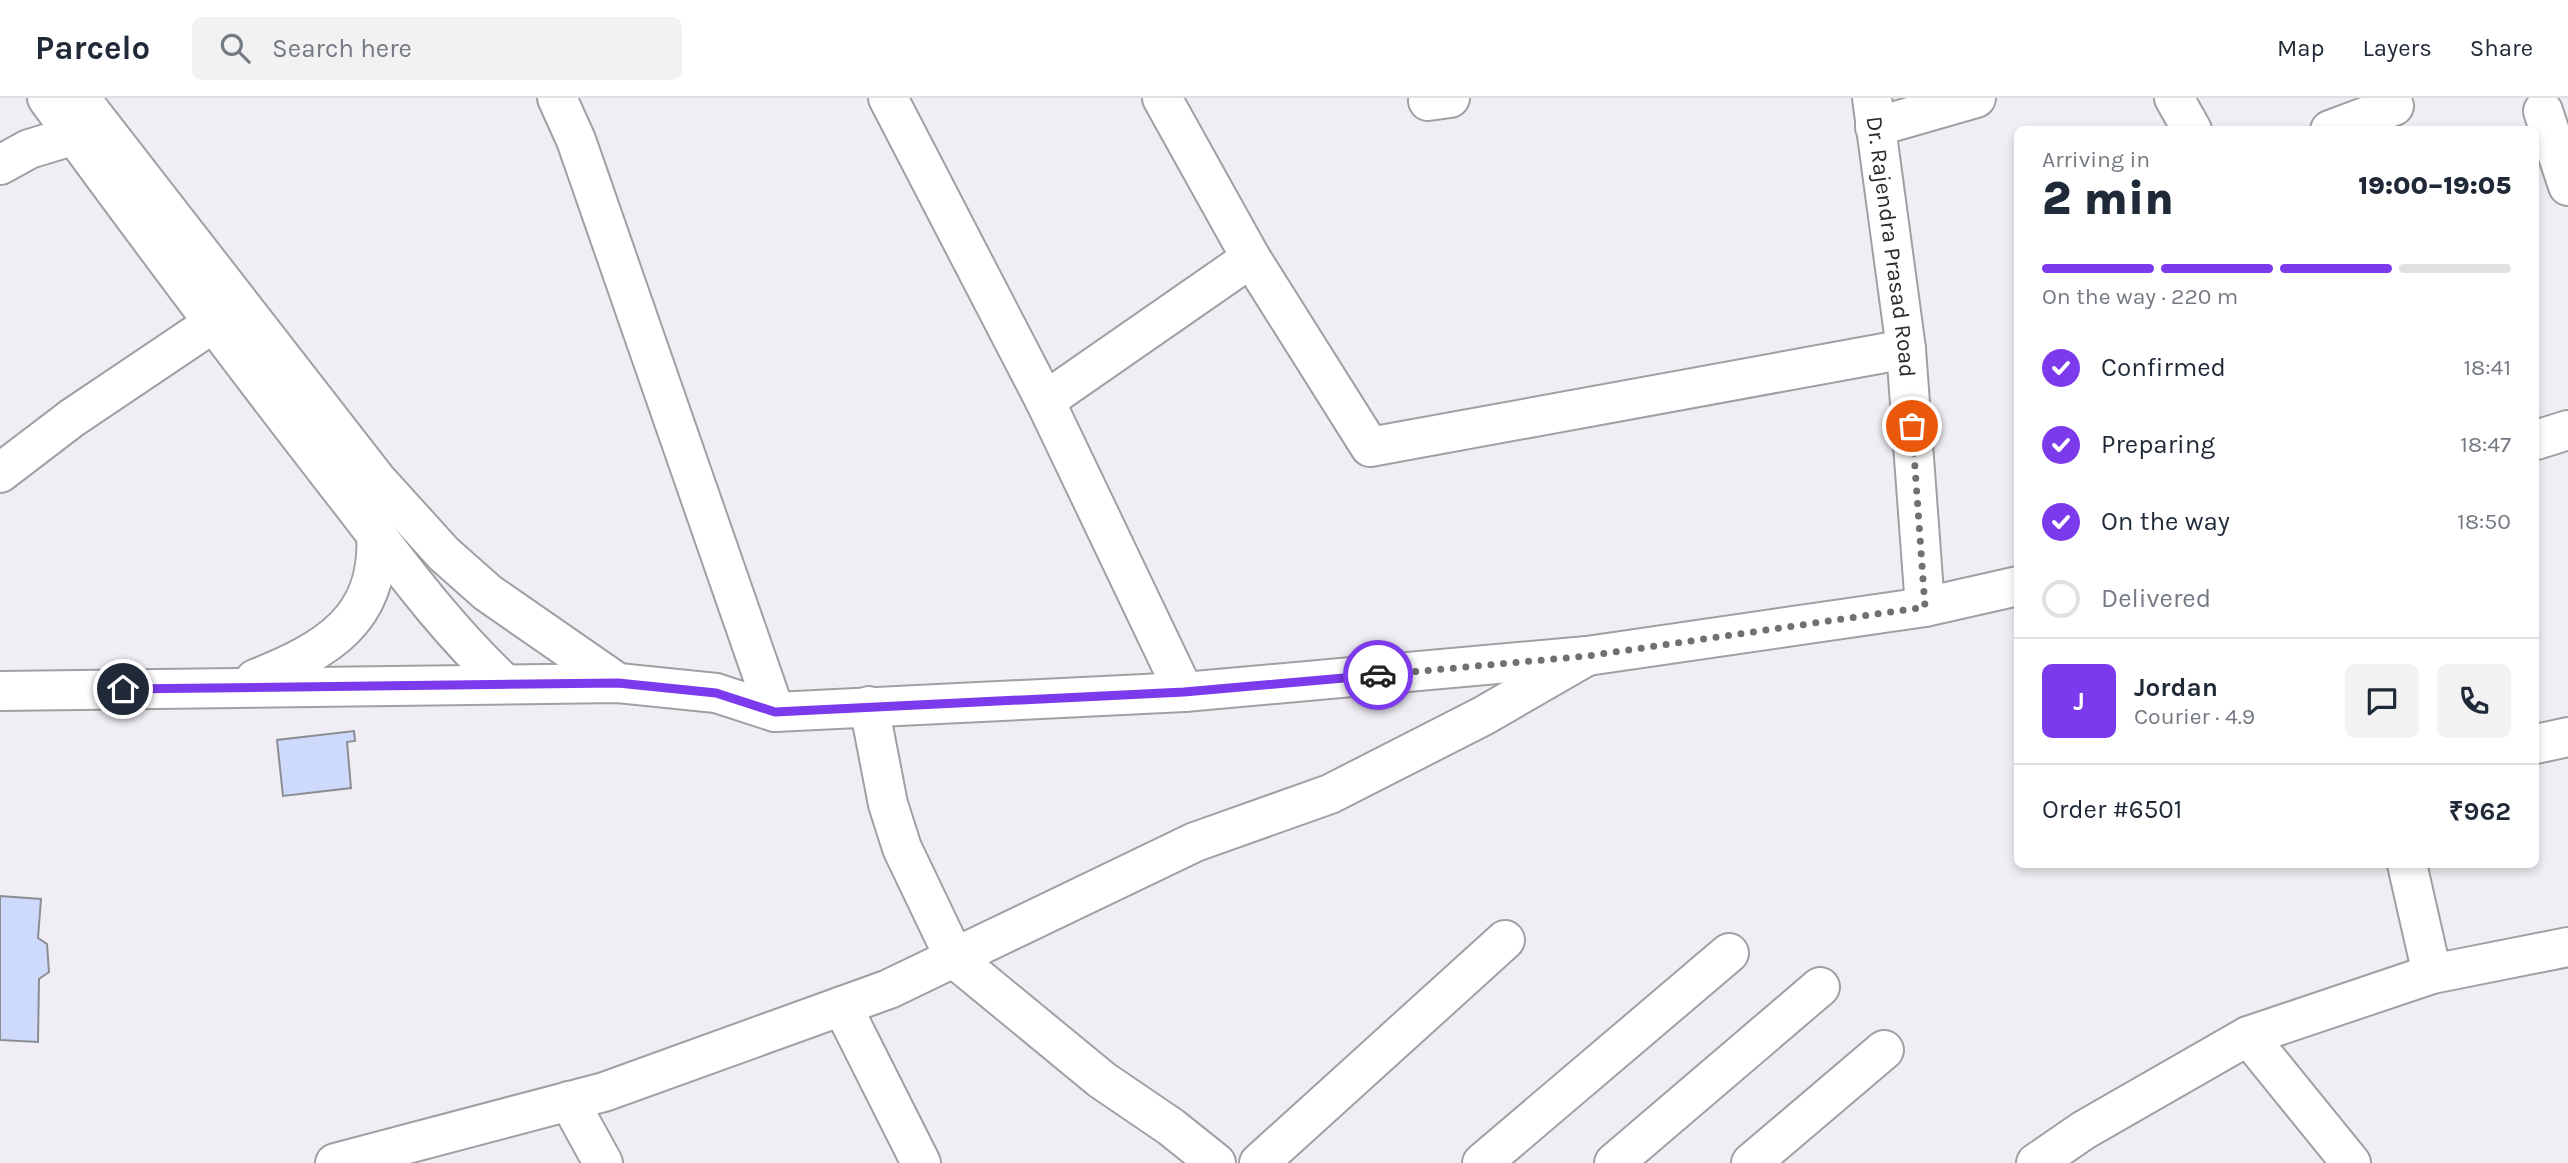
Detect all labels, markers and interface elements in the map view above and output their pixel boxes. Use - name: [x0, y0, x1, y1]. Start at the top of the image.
- search box: [192, 17, 682, 80]
- text: Parcelo: [35, 29, 150, 67]
- icon: search: [216, 29, 254, 67]
- text: Search here: [272, 33, 412, 64]
- text: Map: [2277, 34, 2325, 62]
- text: Layers: [2363, 34, 2432, 62]
- text: Share: [2470, 34, 2533, 62]
- street label: Dr. Rajendra Prasad Road: [1861, 114, 1921, 378]
- text: Arriving in: [2042, 146, 2150, 173]
- text: 19:00–19:05: [2358, 170, 2511, 201]
- text: 2 min: [2042, 172, 2174, 226]
- text: On the way · 220 m: [2042, 283, 2238, 310]
- icon: check: [2042, 349, 2080, 387]
- text: Confirmed: [2101, 352, 2226, 383]
- text: 18:41: [2464, 354, 2511, 381]
- pin: [1882, 396, 1942, 456]
- icon: bag: [1893, 407, 1931, 445]
- icon: check: [2042, 426, 2080, 464]
- text: Preparing: [2101, 429, 2215, 460]
- text: 18:47: [2460, 431, 2511, 458]
- icon: check: [2042, 503, 2080, 541]
- text: On the way: [2101, 506, 2230, 537]
- text: 18:50: [2457, 508, 2511, 535]
- text: Delivered: [2101, 583, 2211, 614]
- courier: [1343, 640, 1413, 710]
- icon: car: [1359, 656, 1397, 694]
- pin: [93, 659, 153, 719]
- button: chat: [2345, 664, 2419, 738]
- button: phone: [2437, 664, 2511, 738]
- icon: home: [104, 670, 142, 708]
- text: Jordan: [2134, 672, 2218, 703]
- text: J: [2073, 686, 2085, 717]
- text: Courier · 4.9: [2134, 703, 2255, 730]
- text: Order #6501: [2042, 794, 2182, 825]
- text: ₹962: [2449, 796, 2511, 827]

